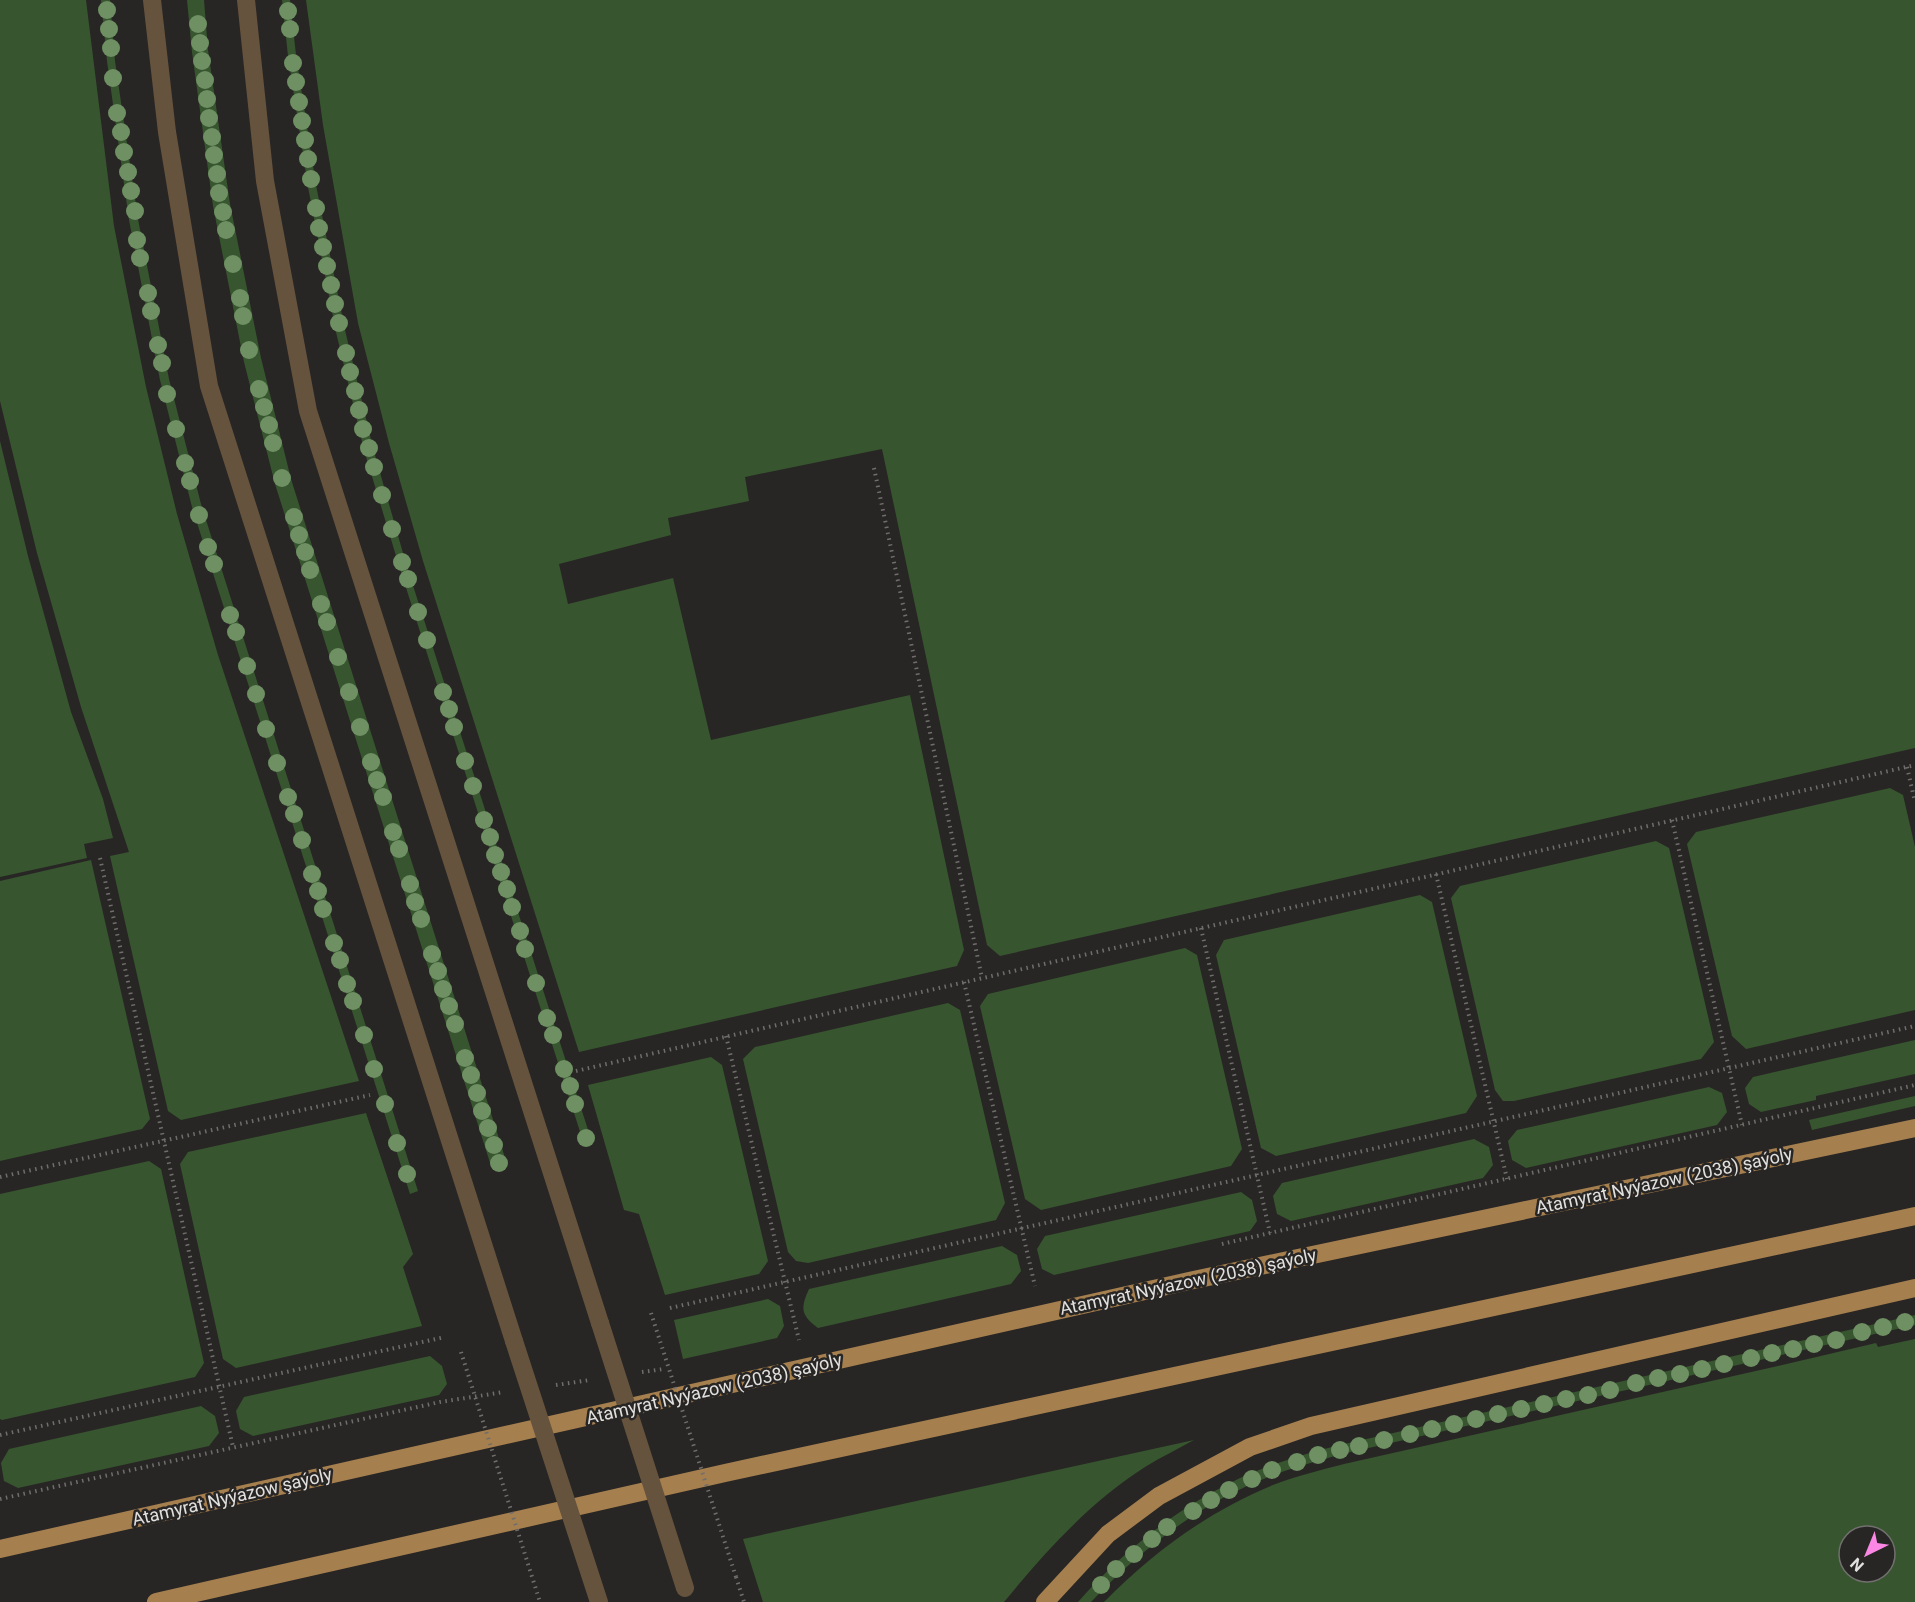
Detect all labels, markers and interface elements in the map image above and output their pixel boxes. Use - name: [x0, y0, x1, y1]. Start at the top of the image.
- street label: Atamyrat Nyýazow (2038) şaýoly: [1534, 1143, 1795, 1219]
- street label: Atamyrat Nyýazow (2038) şaýoly: [1058, 1244, 1319, 1320]
- street label: Atamyrat Nyýazow (2038) şaýoly: [584, 1349, 845, 1429]
- street label: Atamyrat Nyýazow şaýoly: [130, 1463, 334, 1530]
- north arrow: [1837, 1524, 1897, 1584]
- text: N: [1847, 1554, 1868, 1575]

